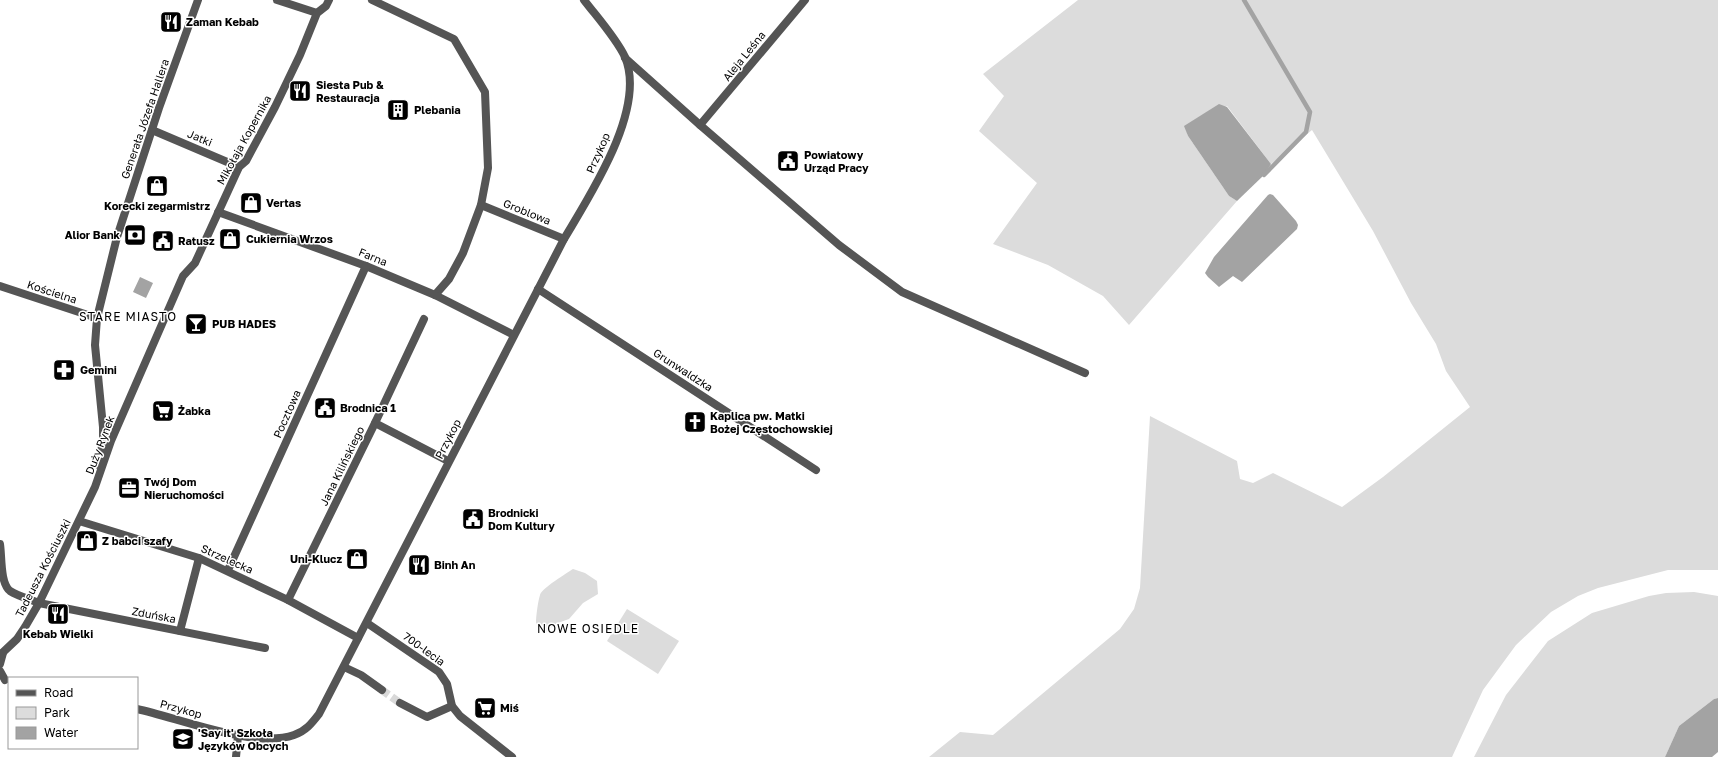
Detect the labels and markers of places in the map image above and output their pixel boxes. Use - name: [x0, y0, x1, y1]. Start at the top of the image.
- restaurant icon: Zaman Kebab: [158, 9, 184, 35]
- place label: Zaman Kebab: [186, 15, 259, 28]
- restaurant icon: Siesta Pub & Restauracja: [287, 78, 313, 104]
- place label: Siesta Pub & Restauracja: [316, 78, 384, 104]
- building icon: Plebania: [385, 97, 411, 123]
- place label: Plebania: [414, 103, 461, 116]
- public building icon: Powiatowy Urząd Pracy: [775, 148, 801, 174]
- place label: Powiatowy Urząd Pracy: [804, 148, 869, 174]
- shop icon: Korecki zegarmistrz: [144, 173, 170, 199]
- shop icon: Vertas: [238, 190, 264, 216]
- place label: Vertas: [266, 196, 301, 209]
- place label: Korecki zegarmistrz: [104, 199, 210, 212]
- bank icon: Alior Bank: [122, 222, 148, 248]
- shop icon: Cukiernia Wrzos: [217, 226, 243, 252]
- place label: Alior Bank: [65, 228, 121, 241]
- public building icon: Ratusz: [150, 228, 176, 254]
- place label: Cukiernia Wrzos: [246, 232, 333, 245]
- place label: Ratusz: [178, 234, 215, 247]
- bar icon: PUB HADES: [183, 311, 209, 337]
- place label: PUB HADES: [212, 317, 276, 330]
- pharmacy icon: Gemini: [51, 357, 77, 383]
- place label: Gemini: [80, 363, 117, 376]
- public building icon: Brodnica 1: [312, 395, 338, 421]
- supermarket icon: Żabka: [150, 398, 176, 424]
- place label: Brodnica 1: [340, 401, 396, 414]
- place label: Żabka: [178, 404, 211, 417]
- church icon: Kaplica pw. Matki Bożej Częstochowskiej: [682, 409, 708, 435]
- place label: Kaplica pw. Matki Bożej Częstochowskiej: [710, 409, 833, 435]
- office icon: Twój Dom Nieruchomości: [116, 475, 142, 501]
- place label: Twój Dom Nieruchomości: [144, 475, 224, 501]
- public building icon: Brodnicki Dom Kultury: [460, 506, 486, 532]
- place label: Brodnicki Dom Kultury: [488, 506, 555, 532]
- shop icon: Z babci szafy: [74, 528, 100, 554]
- place label: Z babci szafy: [102, 534, 173, 547]
- shop icon: Uni-Klucz: [344, 546, 370, 572]
- place label: Uni-Klucz: [290, 552, 342, 565]
- restaurant icon: Binh An: [406, 552, 432, 578]
- place label: Binh An: [434, 558, 476, 571]
- restaurant icon: Kebab Wielki: [45, 601, 71, 627]
- place label: Kebab Wielki: [23, 627, 93, 640]
- supermarket icon: Miś: [472, 695, 498, 721]
- place label: Miś: [500, 701, 519, 714]
- school or university icon: 'Say it' Szkoła Języków Obcych: [170, 726, 196, 752]
- place label: 'Say it' Szkoła Języków Obcych: [198, 726, 289, 752]

